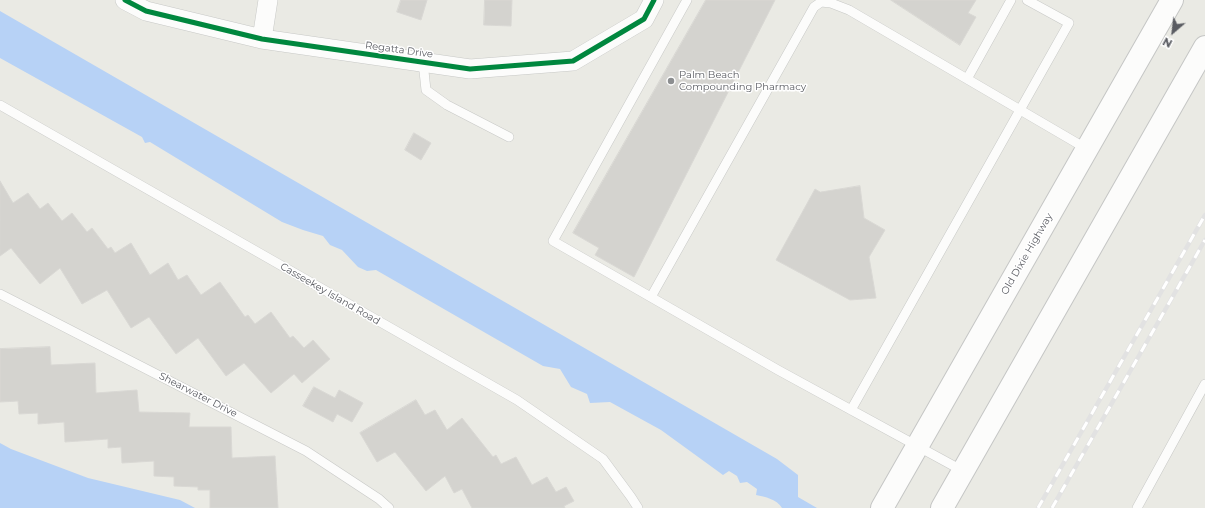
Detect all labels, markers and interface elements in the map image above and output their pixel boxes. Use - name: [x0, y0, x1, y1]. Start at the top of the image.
- north arrow: [1153, 12, 1193, 52]
- text: N: [1160, 34, 1175, 51]
- street label: Regatta Drive: [364, 39, 434, 61]
- place label: Palm Beach Compounding Pharmacy: [679, 69, 806, 92]
- marker: Palm Beach Compounding Pharmacy: [666, 76, 676, 86]
- street label: Old Dixie Highway: [999, 211, 1055, 297]
- street label: Casseekey Island Road: [278, 260, 382, 328]
- street label: Shearwater Drive: [157, 370, 239, 420]

